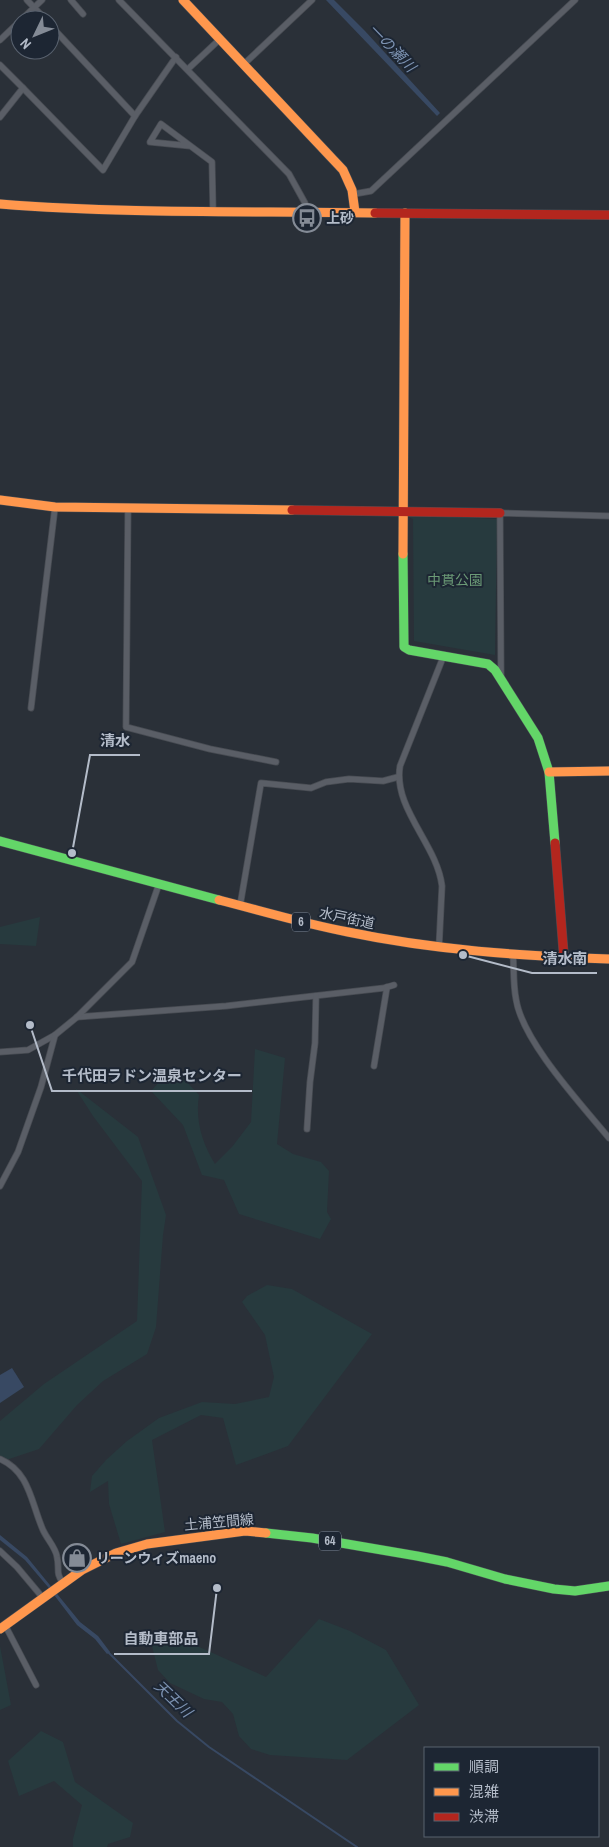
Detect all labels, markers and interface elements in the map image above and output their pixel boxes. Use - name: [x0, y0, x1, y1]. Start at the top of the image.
- north arrow: [10, 10, 60, 60]
- water label: 一の瀬川: [364, 19, 422, 78]
- text: N: [16, 35, 35, 53]
- bus stop icon: 上砂: [292, 203, 322, 233]
- place label: 上砂: [326, 209, 354, 227]
- park label: 中貫公園: [427, 571, 483, 589]
- callout: 清水: [90, 725, 140, 755]
- text: 清水: [100, 730, 130, 751]
- street label: 水戸街道: [318, 903, 376, 933]
- road number: 6: [292, 912, 310, 932]
- callout: 清水南: [532, 943, 597, 973]
- text: 清水南: [542, 948, 588, 969]
- callout: 千代田ラドン温泉センター: [52, 1061, 252, 1091]
- text: 千代田ラドン温泉センター: [62, 1065, 242, 1086]
- street label: 土浦笠間線: [183, 1510, 255, 1534]
- road number: 64: [319, 1532, 341, 1550]
- shop icon: リーンウィズmaeno: [62, 1543, 92, 1573]
- place label: リーンウィズmaeno: [96, 1549, 216, 1567]
- callout: 自動車部品: [114, 1624, 209, 1654]
- text: 自動車部品: [123, 1628, 199, 1649]
- water label: 天王川: [150, 1675, 198, 1723]
- legend: [424, 1747, 599, 1837]
- text: 順調: [469, 1756, 499, 1777]
- text: 混雑: [469, 1781, 499, 1802]
- text: 渋滞: [469, 1806, 499, 1827]

